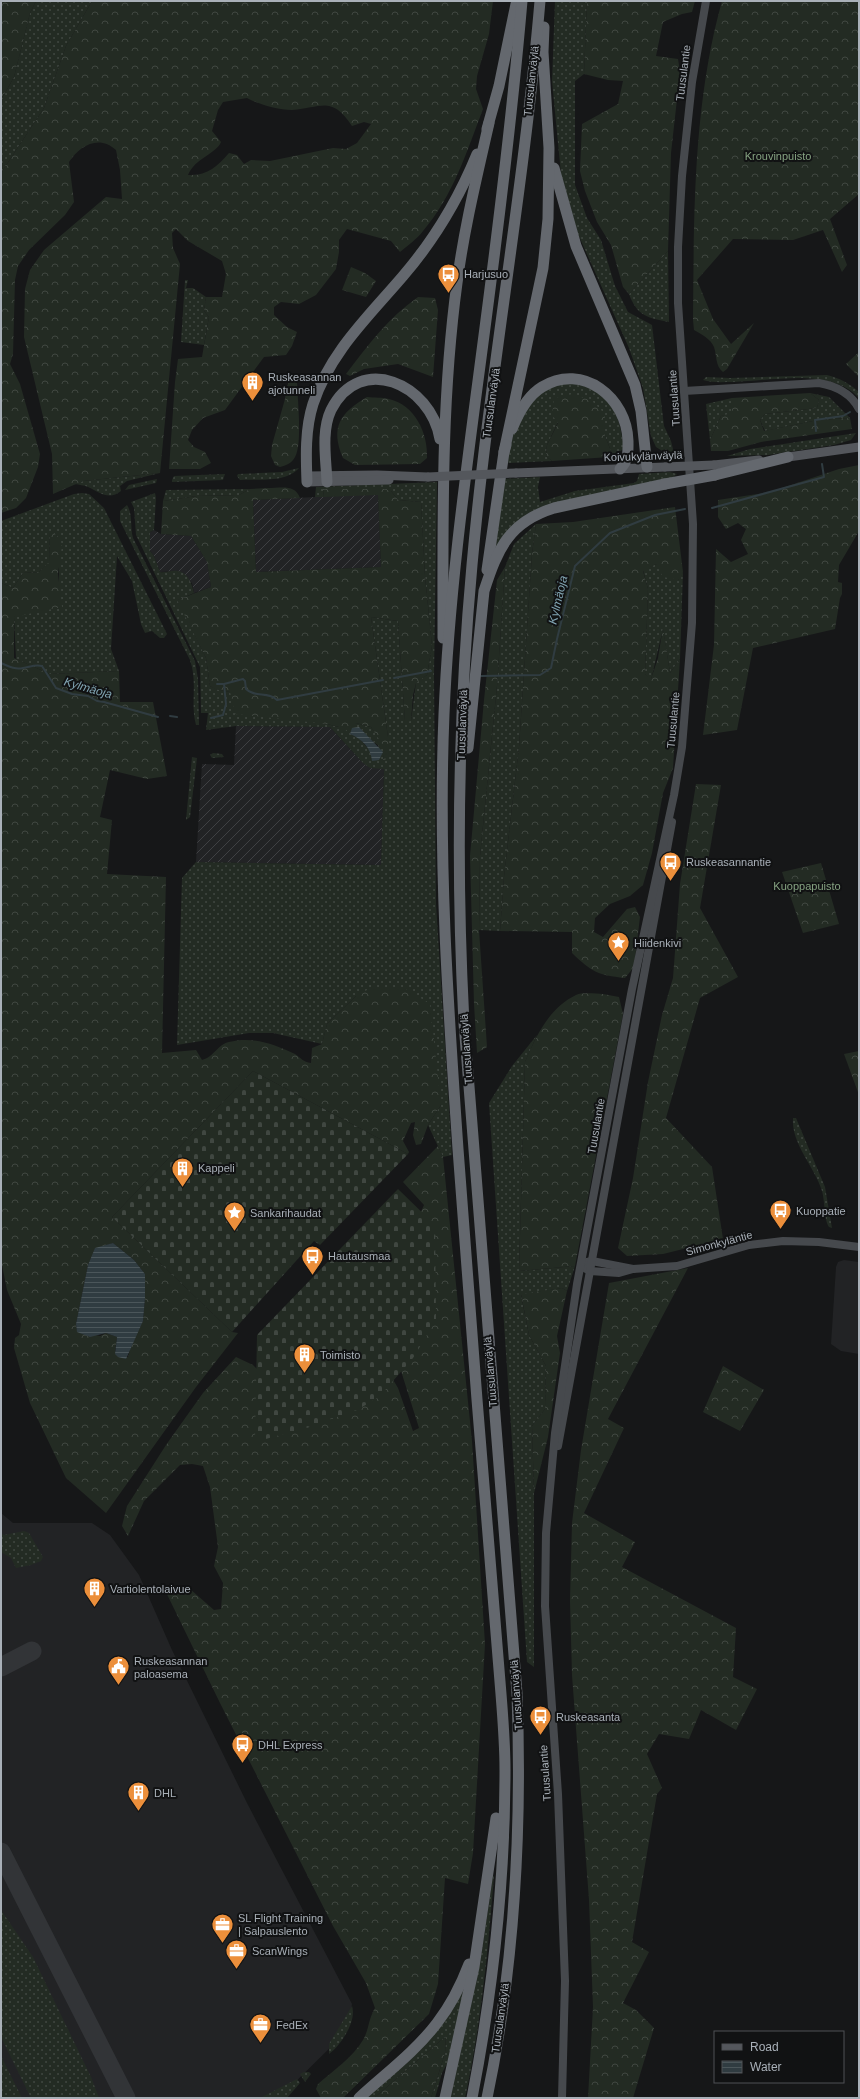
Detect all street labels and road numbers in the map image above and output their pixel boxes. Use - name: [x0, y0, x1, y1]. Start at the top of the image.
- street label: Tuusulanväylä: [521, 44, 541, 117]
- street label: Tuusulantie: [674, 44, 692, 102]
- street label: Tuusulanväylä: [480, 366, 502, 439]
- street label: Tuusulantie: [666, 369, 682, 427]
- street label: Koivukylänväylä: [603, 449, 684, 463]
- street label: Tuusulanväylä: [455, 689, 469, 760]
- street label: Tuusulantie: [665, 691, 681, 749]
- street label: Tuusulanväylä: [457, 1013, 474, 1085]
- street label: Tuusulantie: [585, 1097, 607, 1155]
- street label: Simonkyläntie: [684, 1228, 754, 1258]
- street label: Tuusulanväylä: [481, 1335, 499, 1408]
- street label: Tuusulanväylä: [507, 1659, 524, 1731]
- street label: Tuusulantie: [537, 1744, 553, 1802]
- street label: Tuusulanväylä: [489, 1981, 511, 2054]

